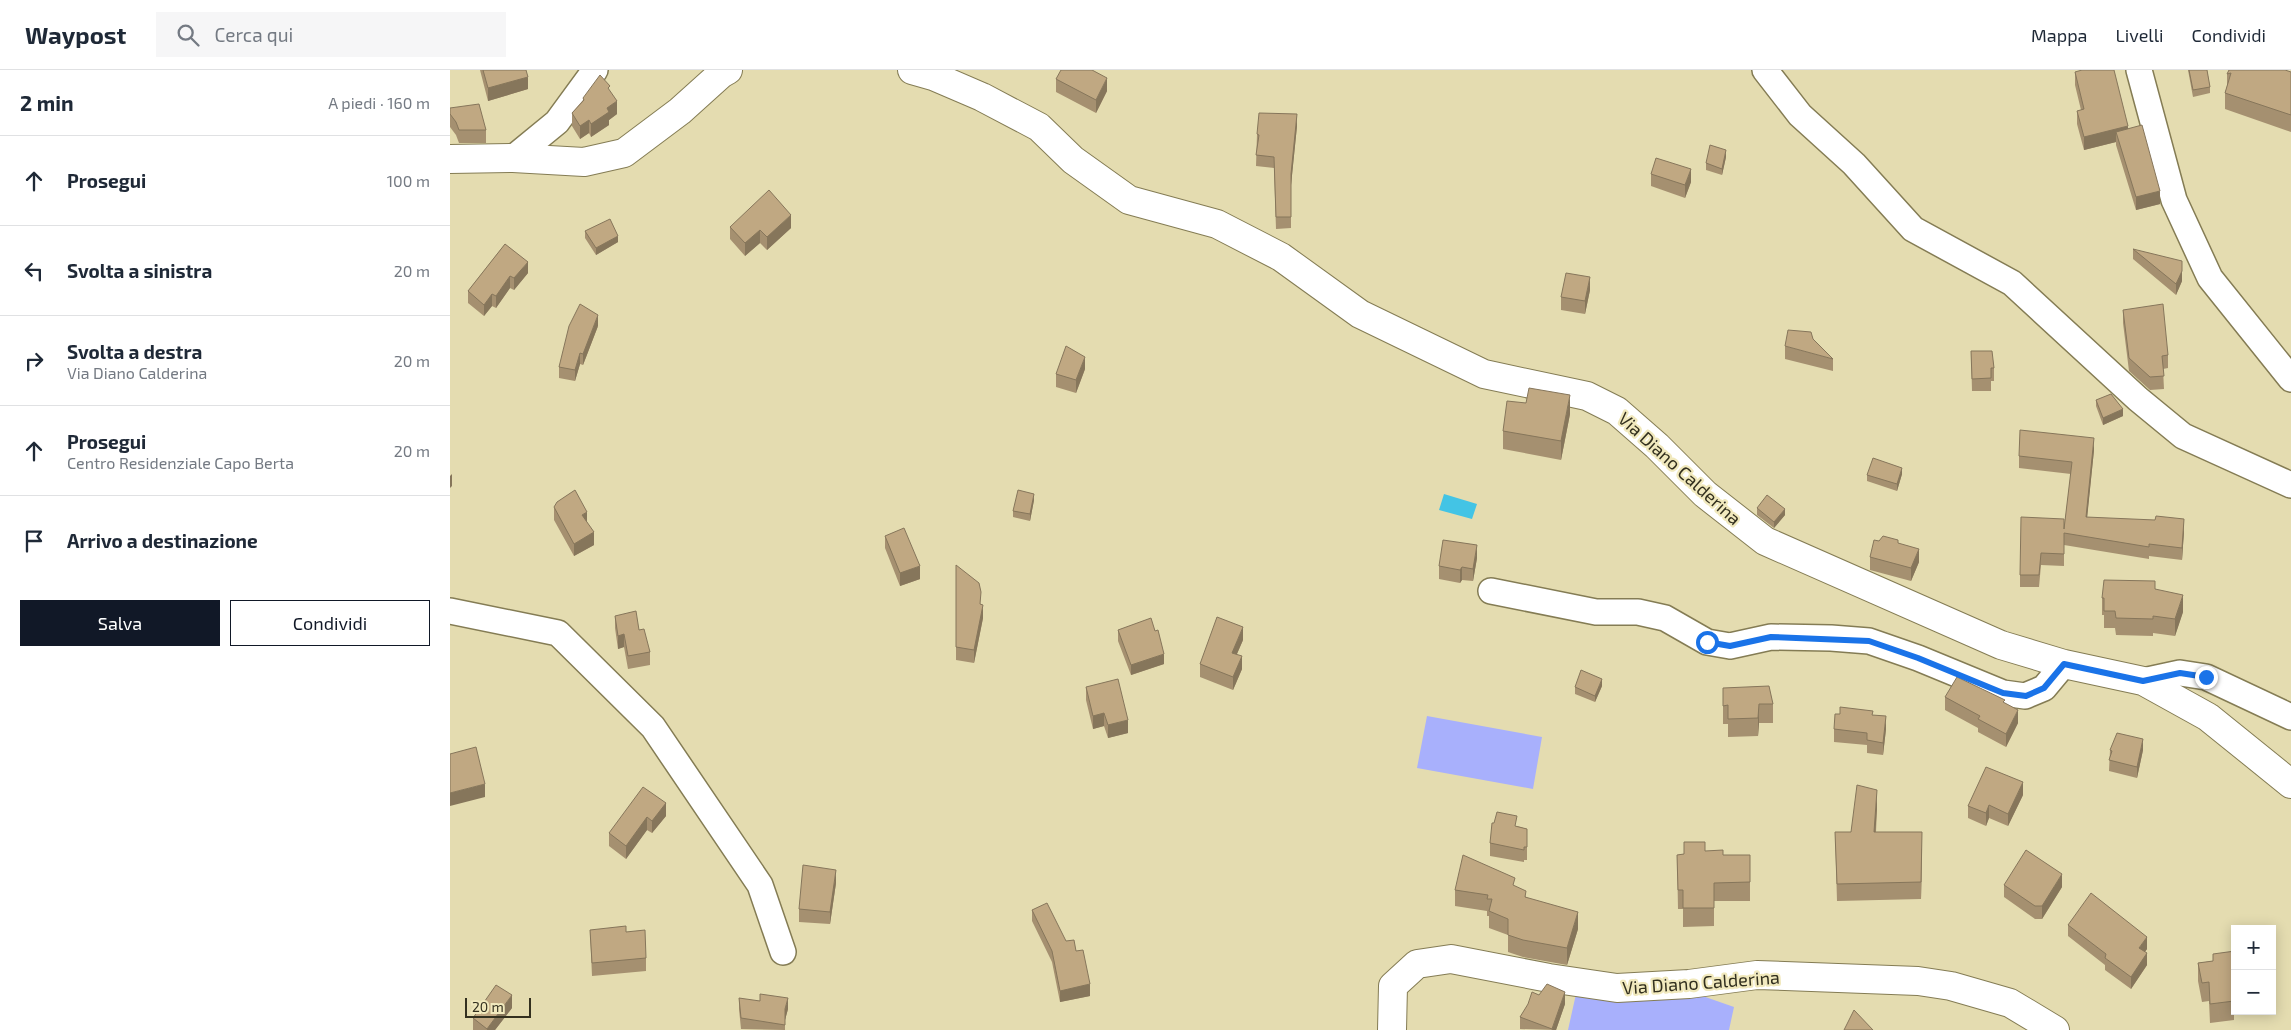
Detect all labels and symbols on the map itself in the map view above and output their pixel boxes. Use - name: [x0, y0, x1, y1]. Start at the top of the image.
- street label: Via Diano Calderina: [1614, 407, 1746, 529]
- route start: [1696, 631, 1719, 654]
- route end: [2195, 666, 2218, 689]
- street label: Via Diano Calderina: [1622, 966, 1780, 998]
- scale bar: [465, 995, 531, 1018]

